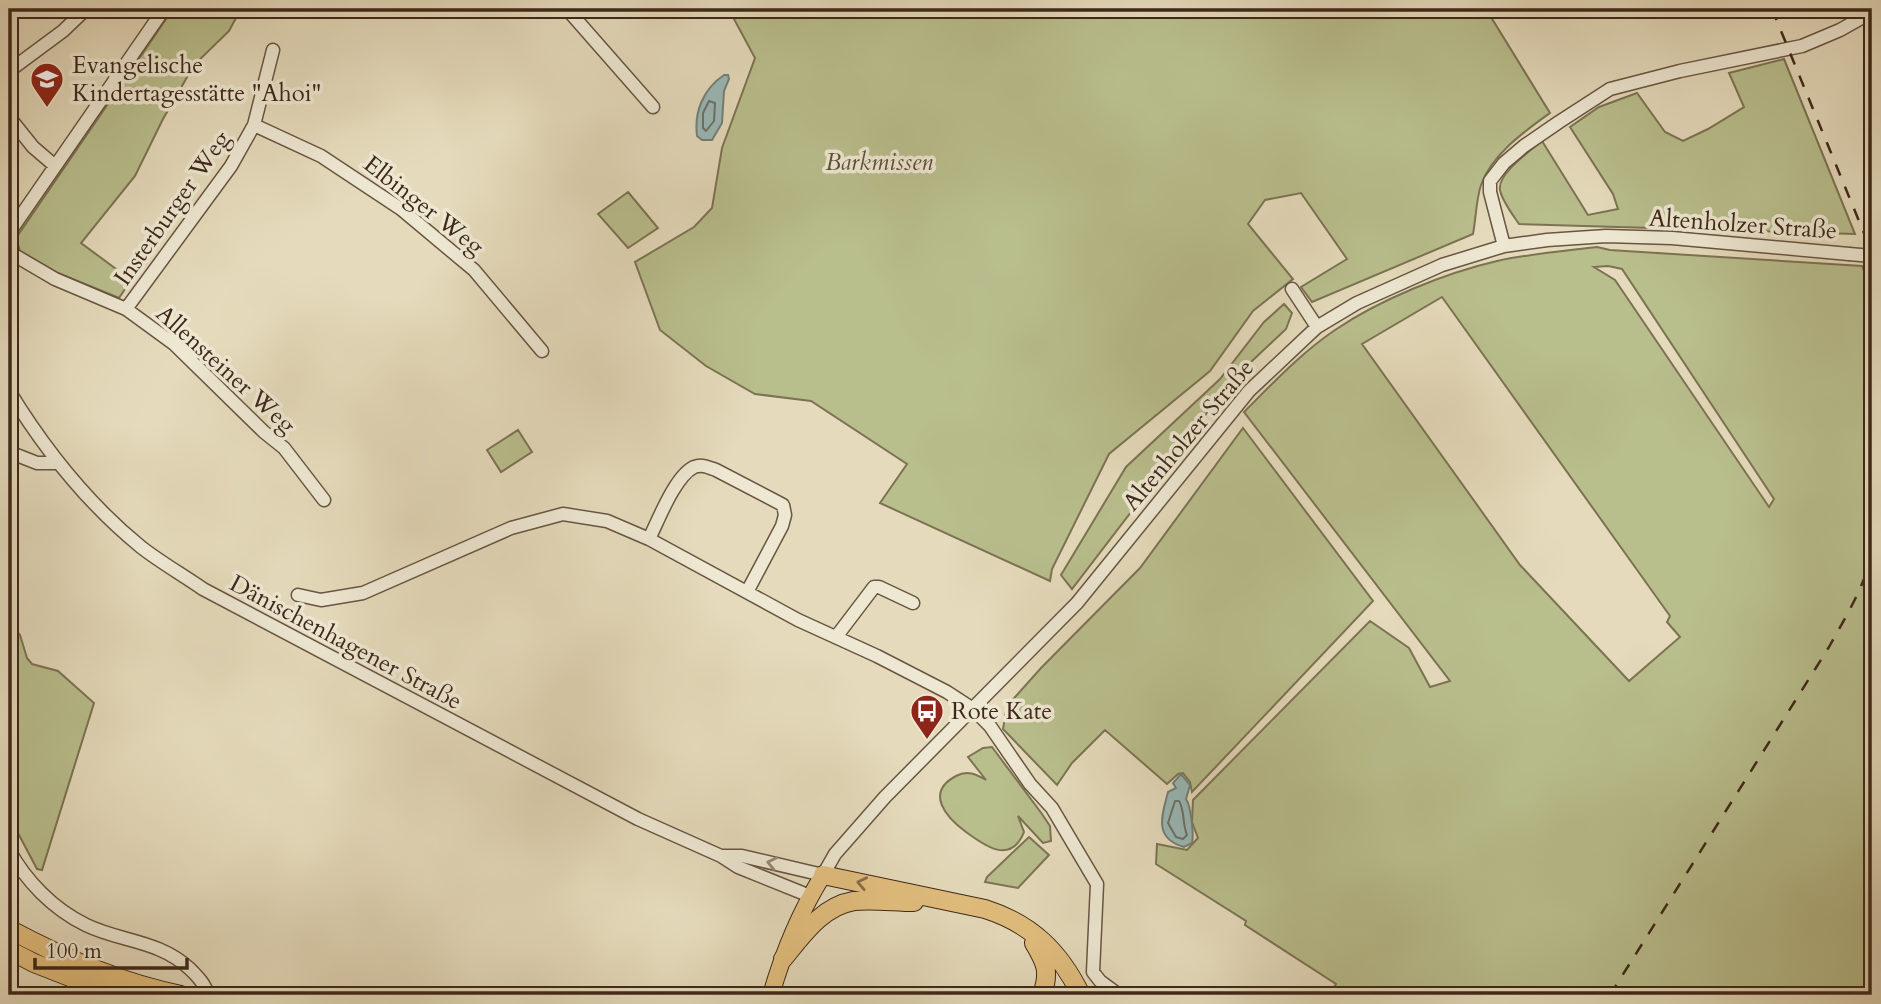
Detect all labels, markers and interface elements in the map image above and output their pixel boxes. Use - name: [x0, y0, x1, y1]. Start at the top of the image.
- place label: Evangelische Kindertagesstätte "Ahoi": [72, 49, 321, 110]
- school or university icon: Evangelische Kindertagesstätte "Ahoi": [28, 60, 66, 109]
- street label: Insterburger Weg: [107, 124, 239, 292]
- park label: Barkmissen: [825, 146, 933, 179]
- street label: Elbinger Weg: [357, 148, 491, 263]
- street label: Altenholzer Straße: [1648, 201, 1838, 248]
- street label: Allensteiner Weg: [149, 298, 303, 441]
- street label: Altenholzer Straße: [1115, 353, 1262, 518]
- street label: Dänischenhagener Straße: [224, 567, 468, 718]
- bus stop icon: Rote Kate: [908, 692, 946, 741]
- place label: Rote Kate: [951, 695, 1052, 728]
- one-way arrow: [766, 857, 778, 872]
- one-way arrow: [856, 877, 868, 892]
- scale bar: [35, 927, 187, 971]
- text: 100 m: [46, 937, 102, 966]

